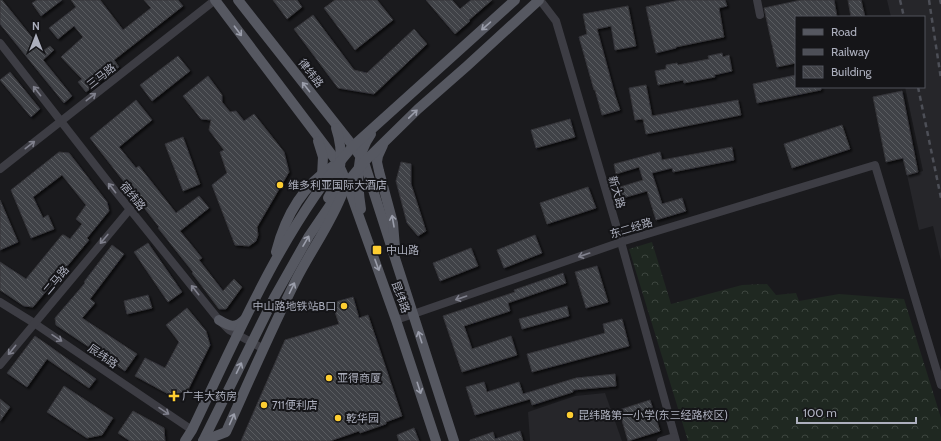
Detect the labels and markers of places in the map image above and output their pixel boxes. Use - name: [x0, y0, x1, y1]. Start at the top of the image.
- place label: 维多利亚国际大酒店: [288, 178, 387, 192]
- marker: 维多利亚国际大酒店: [275, 180, 285, 190]
- place label: 中山路: [386, 243, 419, 257]
- marker: 中山路: [371, 244, 383, 256]
- place label: 中山路地铁站B口: [252, 299, 336, 313]
- marker: 中山路地铁站B口: [339, 301, 349, 311]
- place label: 亚得商厦: [337, 371, 381, 385]
- marker: 亚得商厦: [324, 373, 334, 383]
- place label: 广丰大药房: [182, 389, 237, 403]
- marker: 广丰大药房: [169, 391, 179, 401]
- place label: 711便利店: [272, 398, 318, 412]
- marker: 711便利店: [259, 400, 269, 410]
- place label: 昆纬路第一小学(东三经路校区): [578, 408, 728, 422]
- marker: 昆纬路第一小学(东三经路校区): [565, 410, 575, 420]
- place label: 乾华园: [346, 411, 379, 425]
- marker: 乾华园: [333, 413, 343, 423]

